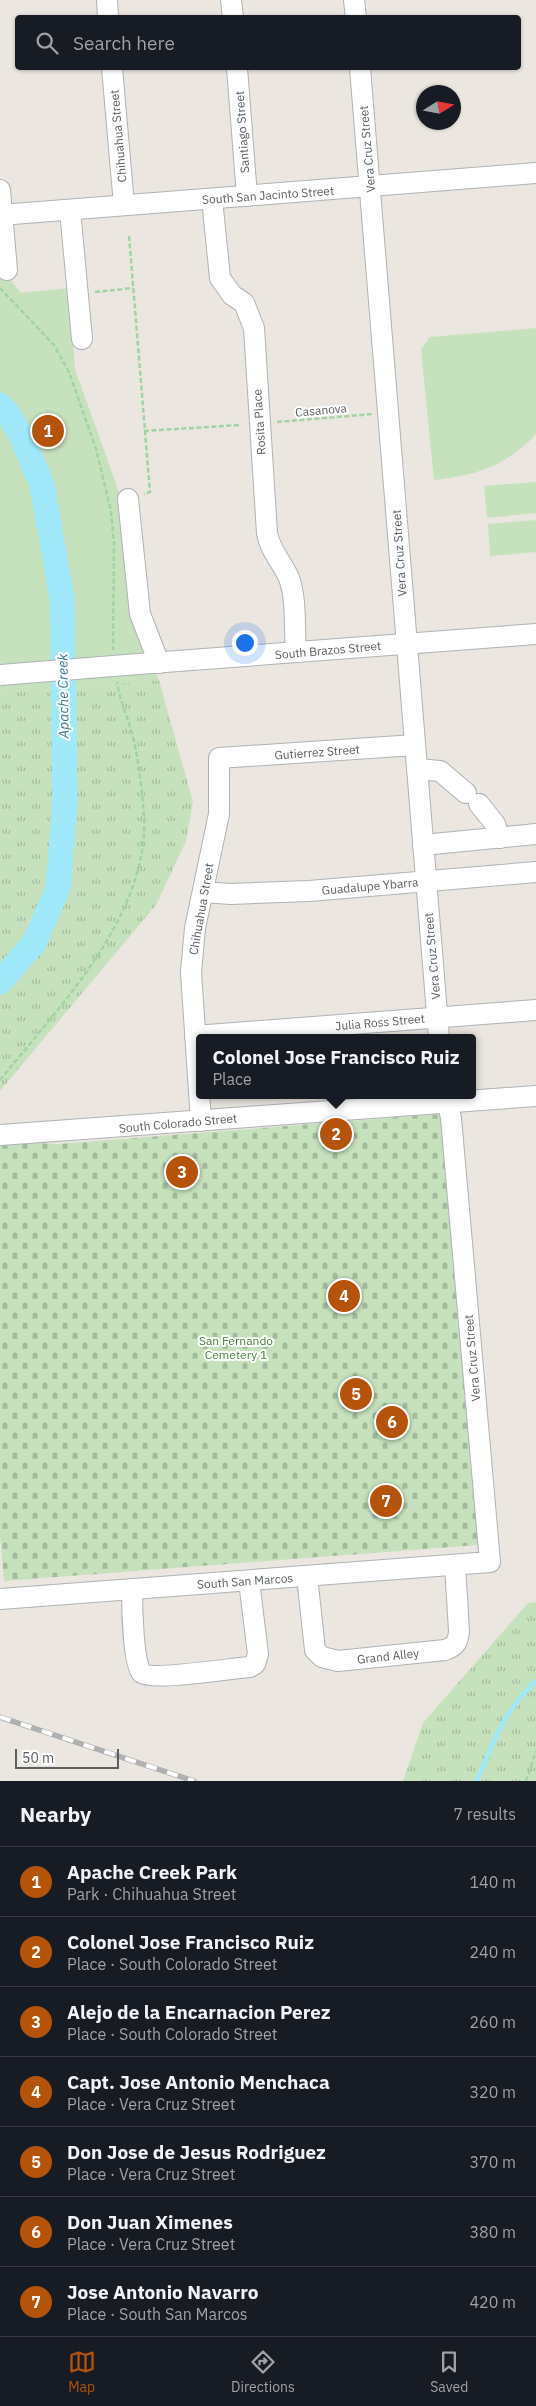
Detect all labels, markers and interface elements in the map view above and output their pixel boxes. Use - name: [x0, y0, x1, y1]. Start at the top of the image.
- search box: [15, 15, 521, 70]
- icon: search: [33, 29, 61, 57]
- text: Search here: [73, 31, 175, 55]
- north arrow: [416, 85, 461, 130]
- street label: Chihuahua Street: [106, 89, 130, 183]
- street label: Santiago Street: [232, 90, 252, 174]
- street label: Vera Cruz Street: [356, 105, 378, 193]
- street label: South San Jacinto Street: [201, 183, 335, 207]
- street label: Rosita Place: [249, 388, 269, 455]
- street label: Casanova: [295, 400, 348, 420]
- pin: 1: [32, 412, 64, 450]
- street label: Vera Cruz Street: [388, 509, 410, 597]
- your location: [232, 630, 258, 656]
- street label: South Brazos Street: [274, 638, 382, 662]
- water label: Apache Creek: [53, 653, 73, 740]
- street label: Gutierrez Street: [274, 742, 360, 762]
- street label: Chihuahua Street: [186, 862, 216, 956]
- street label: Guadalupe Ybarra: [321, 874, 420, 898]
- street label: Vera Cruz Street: [421, 912, 443, 1000]
- street label: Julia Ross Street: [335, 1011, 425, 1033]
- popup: [196, 1034, 476, 1099]
- text: Colonel Jose Francisco Ruiz: [212, 1045, 460, 1069]
- text: Place: [212, 1069, 252, 1089]
- street label: South Colorado Street: [118, 1110, 238, 1136]
- pin: 2: [320, 1115, 352, 1153]
- pin: 3: [166, 1153, 198, 1191]
- pin: 4: [328, 1277, 360, 1315]
- street label: Vera Cruz Street: [461, 1314, 483, 1402]
- park label: San Fernando Cemetery 1: [199, 1333, 273, 1362]
- pin: 5: [340, 1375, 372, 1413]
- pin: 6: [376, 1403, 408, 1441]
- pin: 7: [370, 1482, 402, 1520]
- street label: South San Marcos: [196, 1570, 294, 1592]
- street label: Grand Alley: [356, 1645, 420, 1667]
- scale bar: [15, 1746, 119, 1769]
- text: 50 m: [22, 1749, 54, 1767]
- text: Nearby: [20, 1800, 91, 1828]
- text: 7 results: [453, 1804, 516, 1824]
- text: Apache Creek Park: [67, 1860, 237, 1884]
- text: 1: [31, 1872, 41, 1892]
- text: 140 m: [469, 1872, 516, 1892]
- text: Park · Chihuahua Street: [67, 1884, 236, 1904]
- text: Colonel Jose Francisco Ruiz: [67, 1930, 314, 1954]
- text: 2: [31, 1942, 41, 1962]
- text: 240 m: [469, 1942, 516, 1962]
- text: Place · South Colorado Street: [67, 1954, 277, 1974]
- text: Alejo de la Encarnacion Perez: [67, 2000, 331, 2024]
- text: 3: [31, 2012, 41, 2032]
- text: 260 m: [469, 2012, 516, 2032]
- text: Place · South Colorado Street: [67, 2024, 277, 2044]
- text: Capt. Jose Antonio Menchaca: [67, 2070, 330, 2094]
- text: 4: [31, 2082, 41, 2102]
- text: 320 m: [469, 2082, 516, 2102]
- text: Place · Vera Cruz Street: [67, 2094, 235, 2114]
- text: Don Jose de Jesus Rodriguez: [67, 2140, 326, 2164]
- text: 5: [31, 2152, 41, 2172]
- text: 370 m: [469, 2152, 516, 2172]
- text: Place · Vera Cruz Street: [67, 2164, 235, 2184]
- text: Don Juan Ximenes: [67, 2210, 233, 2234]
- text: 6: [31, 2222, 41, 2242]
- text: 380 m: [469, 2222, 516, 2242]
- text: Place · Vera Cruz Street: [67, 2234, 235, 2254]
- text: Jose Antonio Navarro: [67, 2280, 259, 2304]
- text: 7: [31, 2292, 41, 2312]
- text: 420 m: [469, 2292, 516, 2312]
- text: Place · South San Marcos: [67, 2304, 248, 2324]
- tab: Map: [68, 2348, 96, 2396]
- tab: Directions: [231, 2348, 295, 2396]
- tab: Saved: [430, 2348, 468, 2396]

